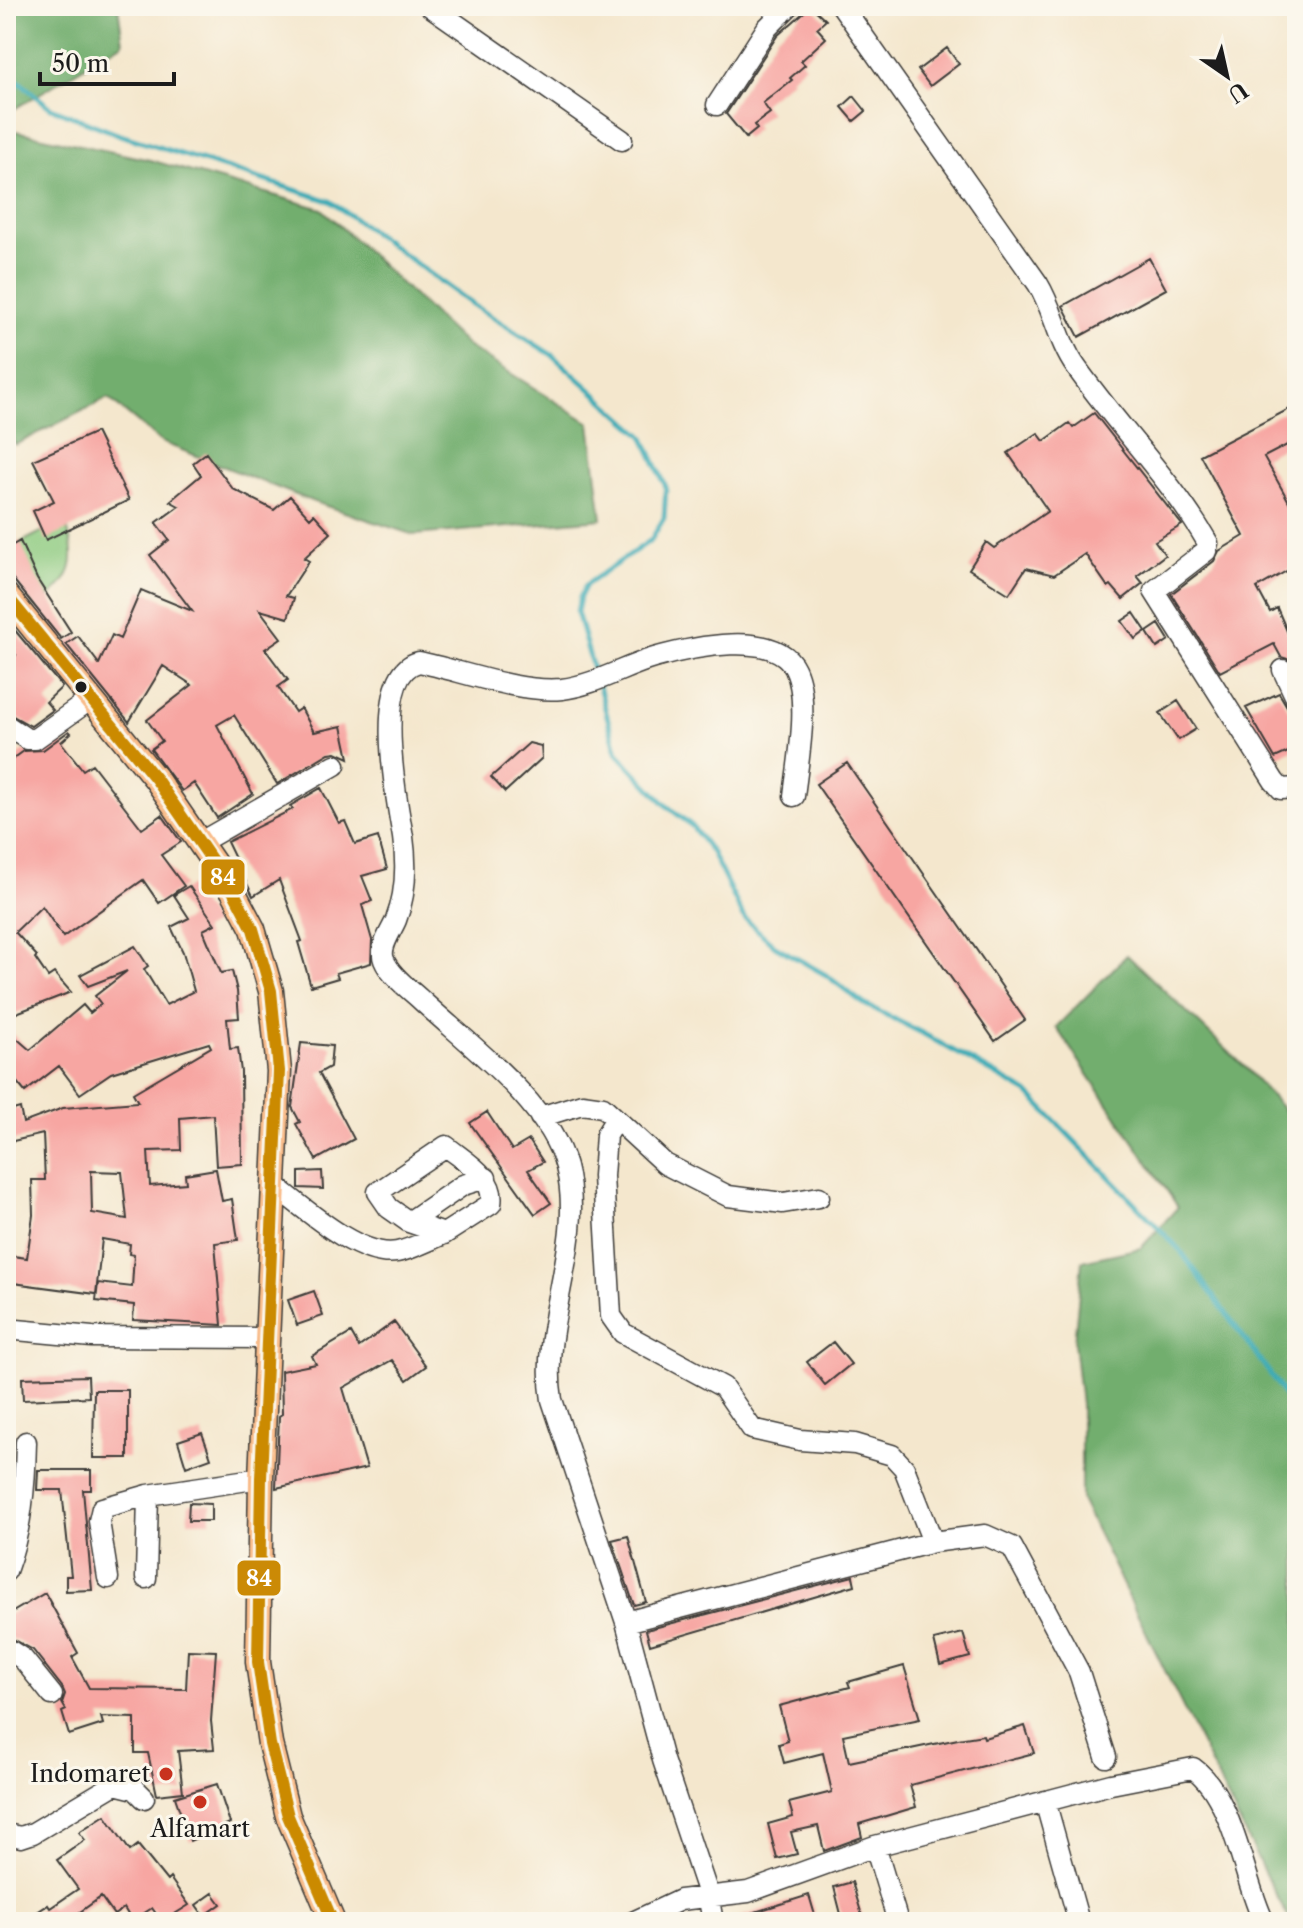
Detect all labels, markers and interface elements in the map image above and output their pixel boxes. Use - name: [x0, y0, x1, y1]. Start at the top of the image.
- scale bar: [40, 36, 174, 86]
- north arrow: [1187, 36, 1267, 116]
- text: 50 m: [52, 49, 109, 78]
- text: U: [1223, 76, 1253, 108]
- unlabelled marker: [73, 679, 89, 695]
- line badge: 84: [200, 858, 246, 896]
- text: 84: [210, 864, 236, 891]
- line badge: 84: [236, 1559, 282, 1597]
- text: 84: [246, 1565, 272, 1592]
- place label: Indomaret: [30, 1759, 151, 1788]
- marker: Indomaret: [157, 1765, 175, 1783]
- marker: Alfamart: [191, 1793, 209, 1811]
- place label: Alfamart: [149, 1814, 250, 1843]

